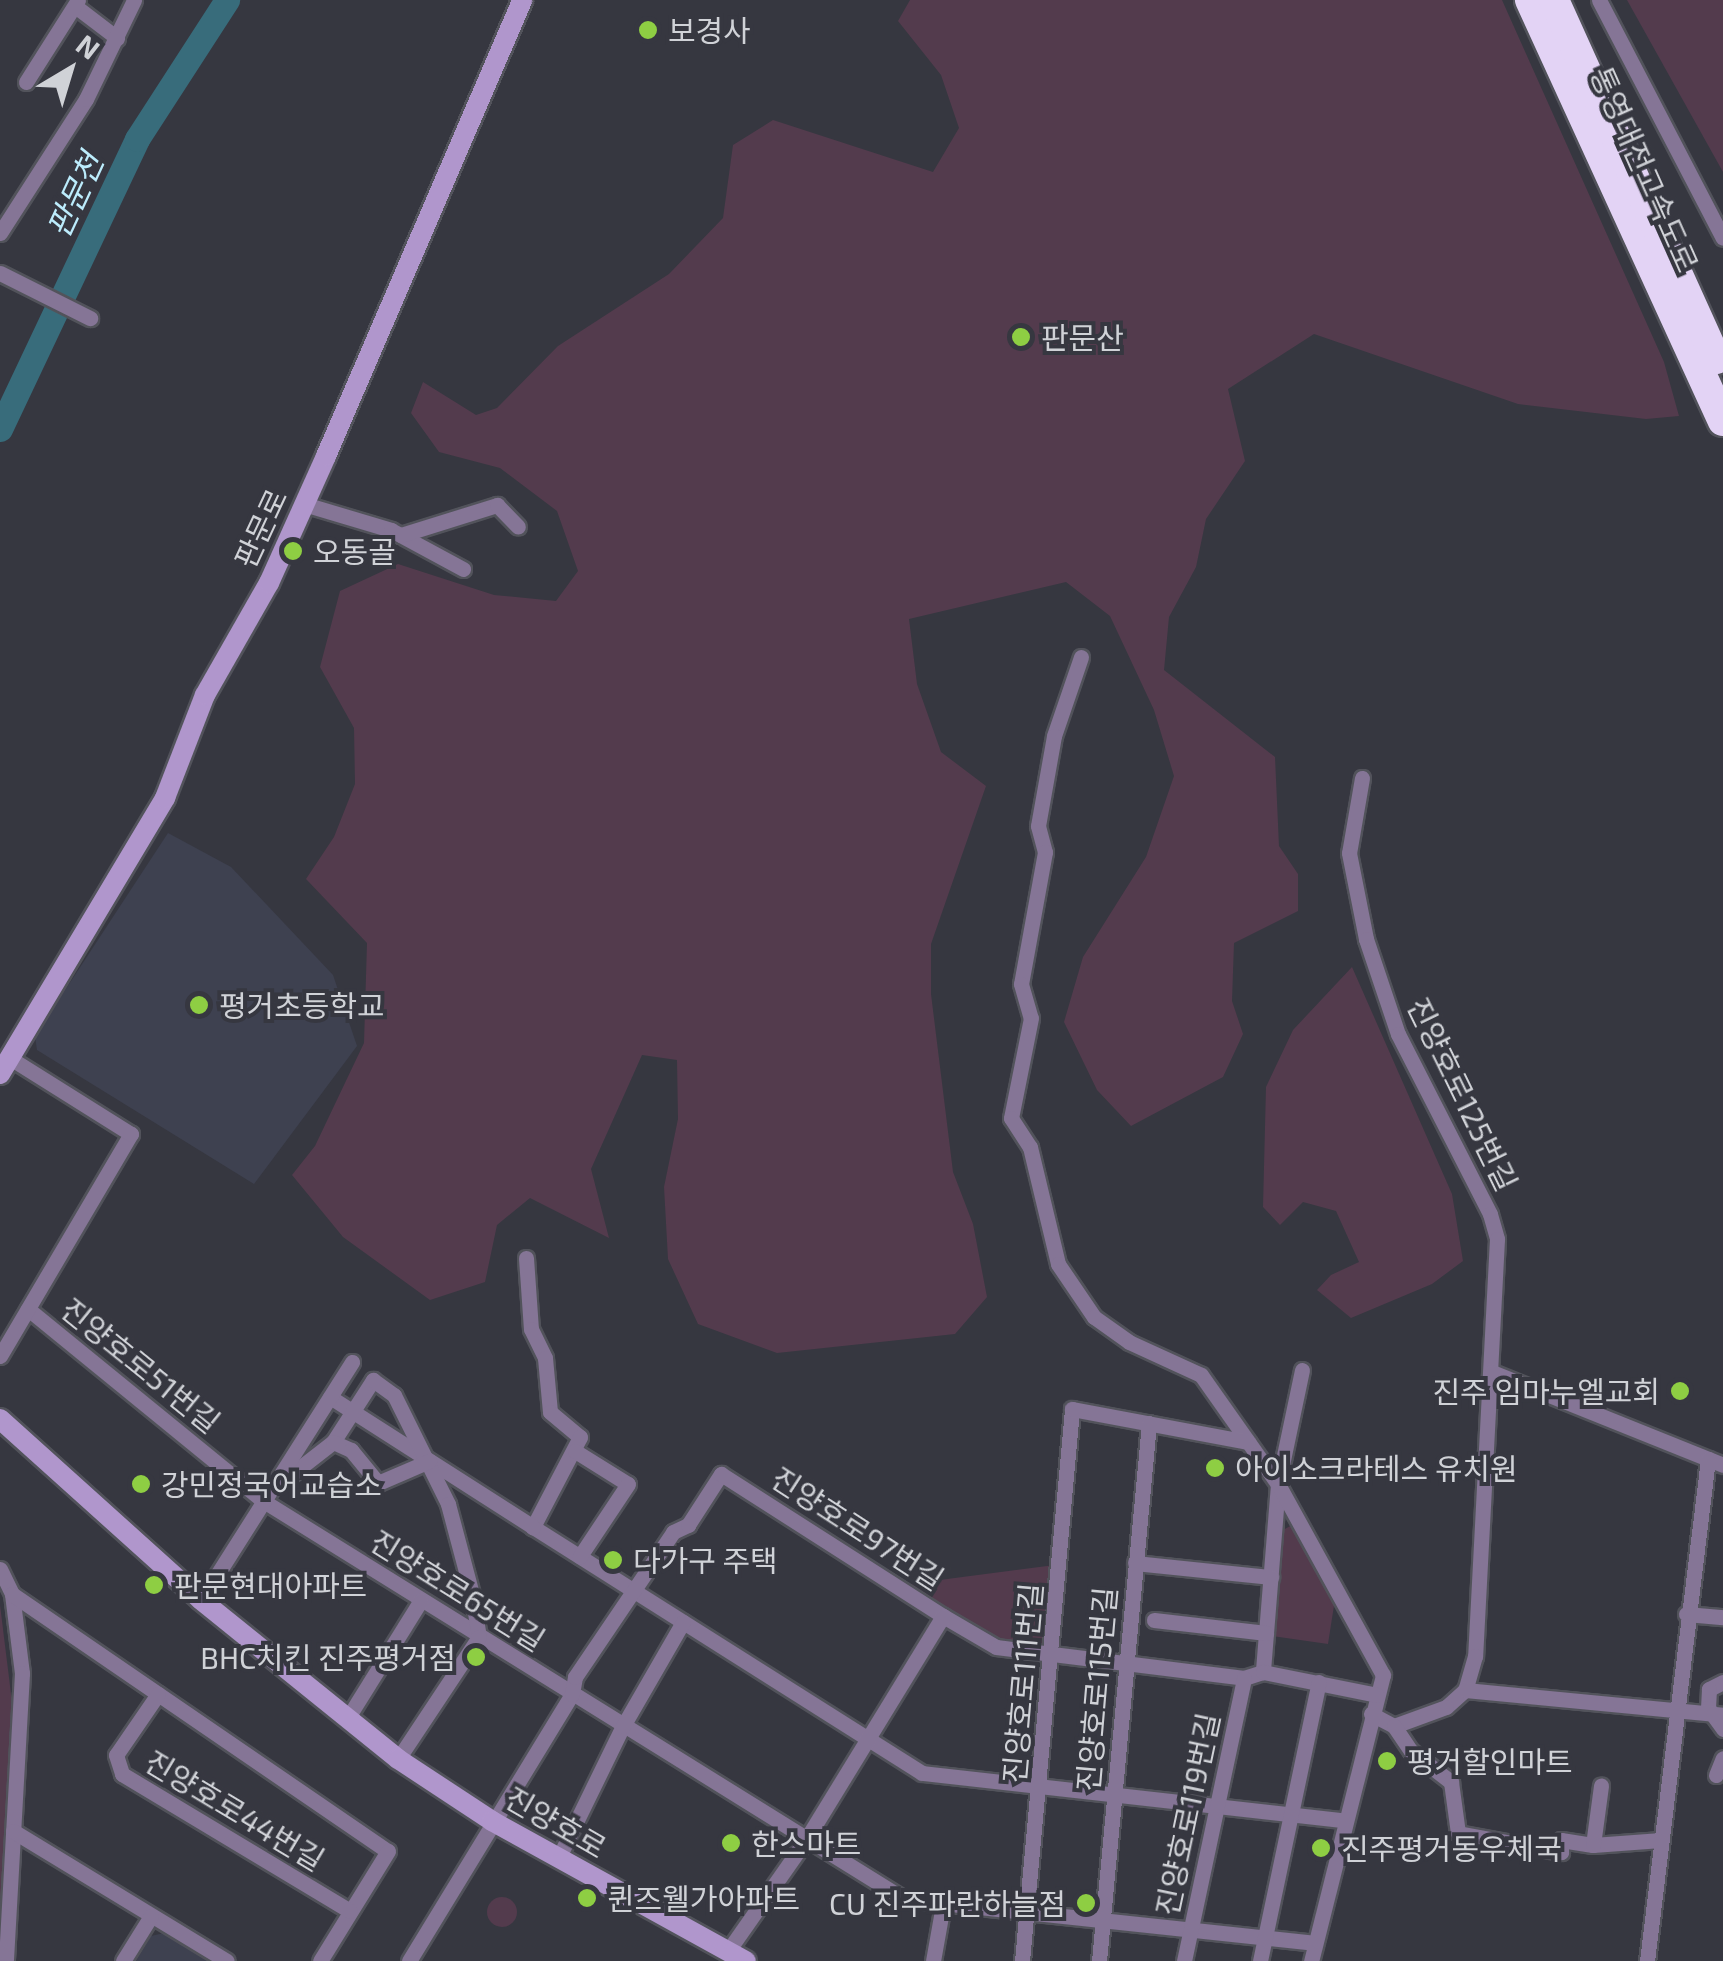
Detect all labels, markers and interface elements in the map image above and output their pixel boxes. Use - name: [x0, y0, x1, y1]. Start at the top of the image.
- place label: 보경사: [668, 12, 751, 48]
- marker: 보경사: [637, 19, 659, 41]
- north arrow: [20, 20, 120, 120]
- text: N: [70, 27, 107, 66]
- street label: 통영대전고속도로: [1584, 61, 1706, 277]
- water label: 판문천: [38, 147, 110, 243]
- place label: 판문산: [1041, 319, 1124, 355]
- marker: 판문산: [1010, 326, 1032, 348]
- street label: 판문로: [226, 483, 294, 573]
- place label: 오동골: [313, 533, 396, 569]
- marker: 오동골: [282, 540, 304, 562]
- place label: 평거초등학교: [219, 987, 385, 1023]
- street label: 진양호로125번길: [1401, 992, 1525, 1196]
- marker: 평거초등학교: [188, 994, 210, 1016]
- street label: 진양호로51번길: [54, 1290, 228, 1440]
- place label: 진주 임마누엘교회: [1433, 1373, 1660, 1409]
- marker: 진주 임마누엘교회: [1669, 1380, 1691, 1402]
- place label: 아이소크라테스 유치원: [1235, 1450, 1518, 1486]
- marker: 아이소크라테스 유치원: [1204, 1457, 1226, 1479]
- street label: 진양호로97번길: [765, 1459, 951, 1597]
- place label: 강민정국어교습소: [161, 1466, 382, 1502]
- marker: 강민정국어교습소: [130, 1473, 152, 1495]
- street label: 진양호로65번길: [364, 1522, 552, 1658]
- place label: 다가구 주택: [633, 1542, 778, 1578]
- marker: 다가구 주택: [602, 1549, 624, 1571]
- place label: 판문현대아파트: [174, 1567, 367, 1603]
- marker: 판문현대아파트: [143, 1574, 165, 1596]
- street label: 진양호로111번길: [995, 1581, 1049, 1785]
- street label: 진양호로115번길: [1069, 1585, 1123, 1793]
- place label: BHC치킨 진주평거점: [200, 1639, 456, 1675]
- marker: BHC치킨 진주평거점: [465, 1646, 487, 1668]
- street label: 진양호로119번길: [1148, 1709, 1226, 1919]
- street label: 진양호로44번길: [139, 1742, 331, 1878]
- place label: 평거할인마트: [1407, 1743, 1573, 1779]
- marker: 평거할인마트: [1376, 1750, 1398, 1772]
- street label: 진양호로: [499, 1779, 613, 1865]
- place label: 한스마트: [751, 1825, 861, 1861]
- place label: 진주평거동우체국: [1341, 1830, 1562, 1866]
- marker: 한스마트: [720, 1832, 742, 1854]
- marker: 진주평거동우체국: [1310, 1837, 1332, 1859]
- place label: 퀸즈웰가아파트: [607, 1880, 800, 1916]
- place label: CU 진주파란하늘점: [829, 1885, 1066, 1921]
- marker: 퀸즈웰가아파트: [576, 1887, 598, 1909]
- marker: CU 진주파란하늘점: [1075, 1892, 1097, 1914]

